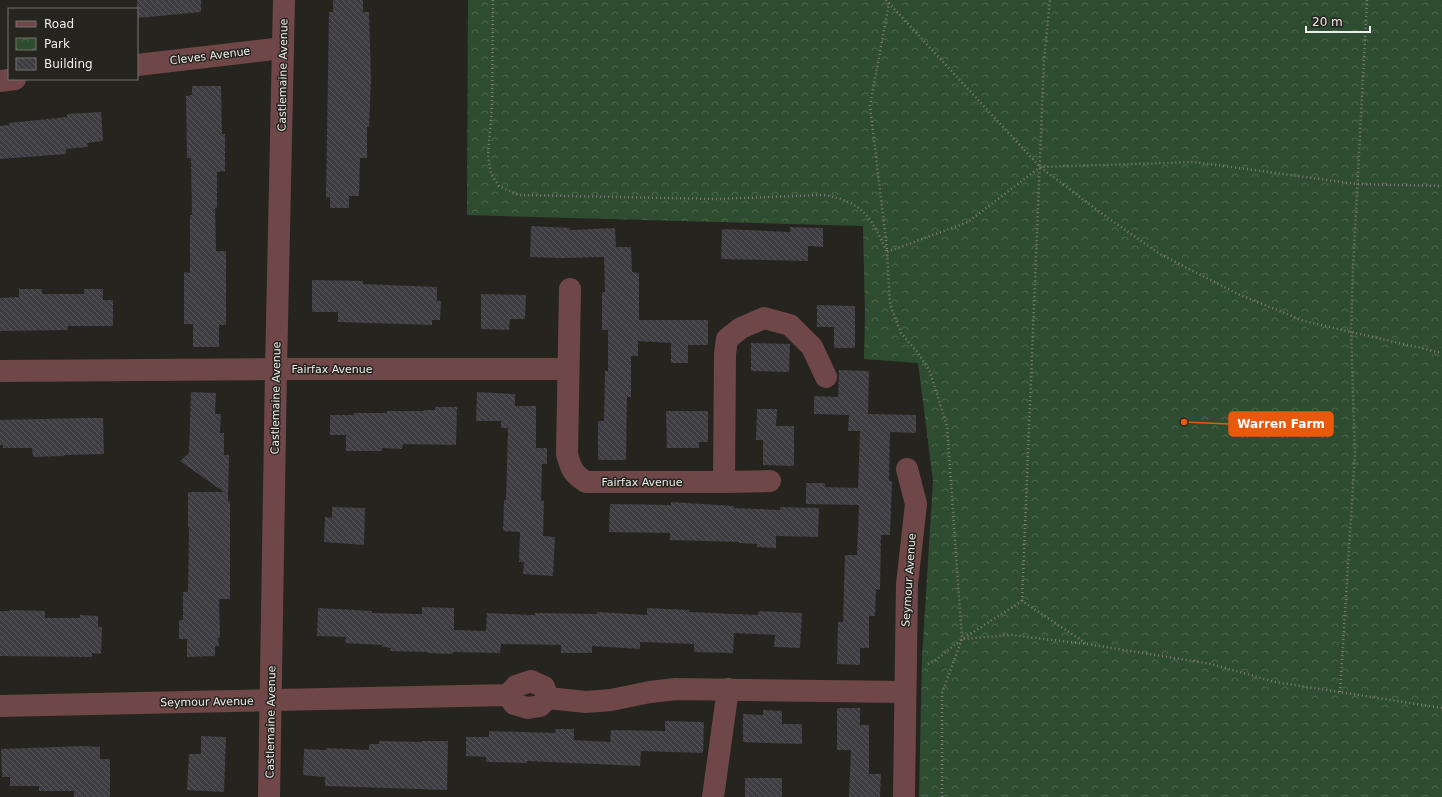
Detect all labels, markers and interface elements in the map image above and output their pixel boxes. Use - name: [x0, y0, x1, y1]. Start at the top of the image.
- legend: [8, 8, 138, 80]
- scale bar: [1306, 8, 1370, 34]
- text: 20 m: [1312, 15, 1343, 29]
- text: Road: [44, 17, 74, 31]
- street label: Castlemaine Avenue: [276, 18, 290, 132]
- text: Park: [44, 37, 70, 51]
- street label: Cleves Avenue: [169, 45, 251, 67]
- text: Building: [44, 57, 93, 71]
- street label: Castlemaine Avenue: [269, 341, 283, 455]
- street label: Fairfax Avenue: [291, 363, 373, 376]
- callout: Warren Farm: [1229, 412, 1333, 436]
- text: Warren Farm: [1237, 417, 1325, 431]
- street label: Fairfax Avenue: [601, 476, 683, 489]
- street label: Seymour Avenue: [899, 533, 919, 627]
- street label: Castlemaine Avenue: [264, 665, 278, 779]
- street label: Seymour Avenue: [160, 695, 254, 709]

